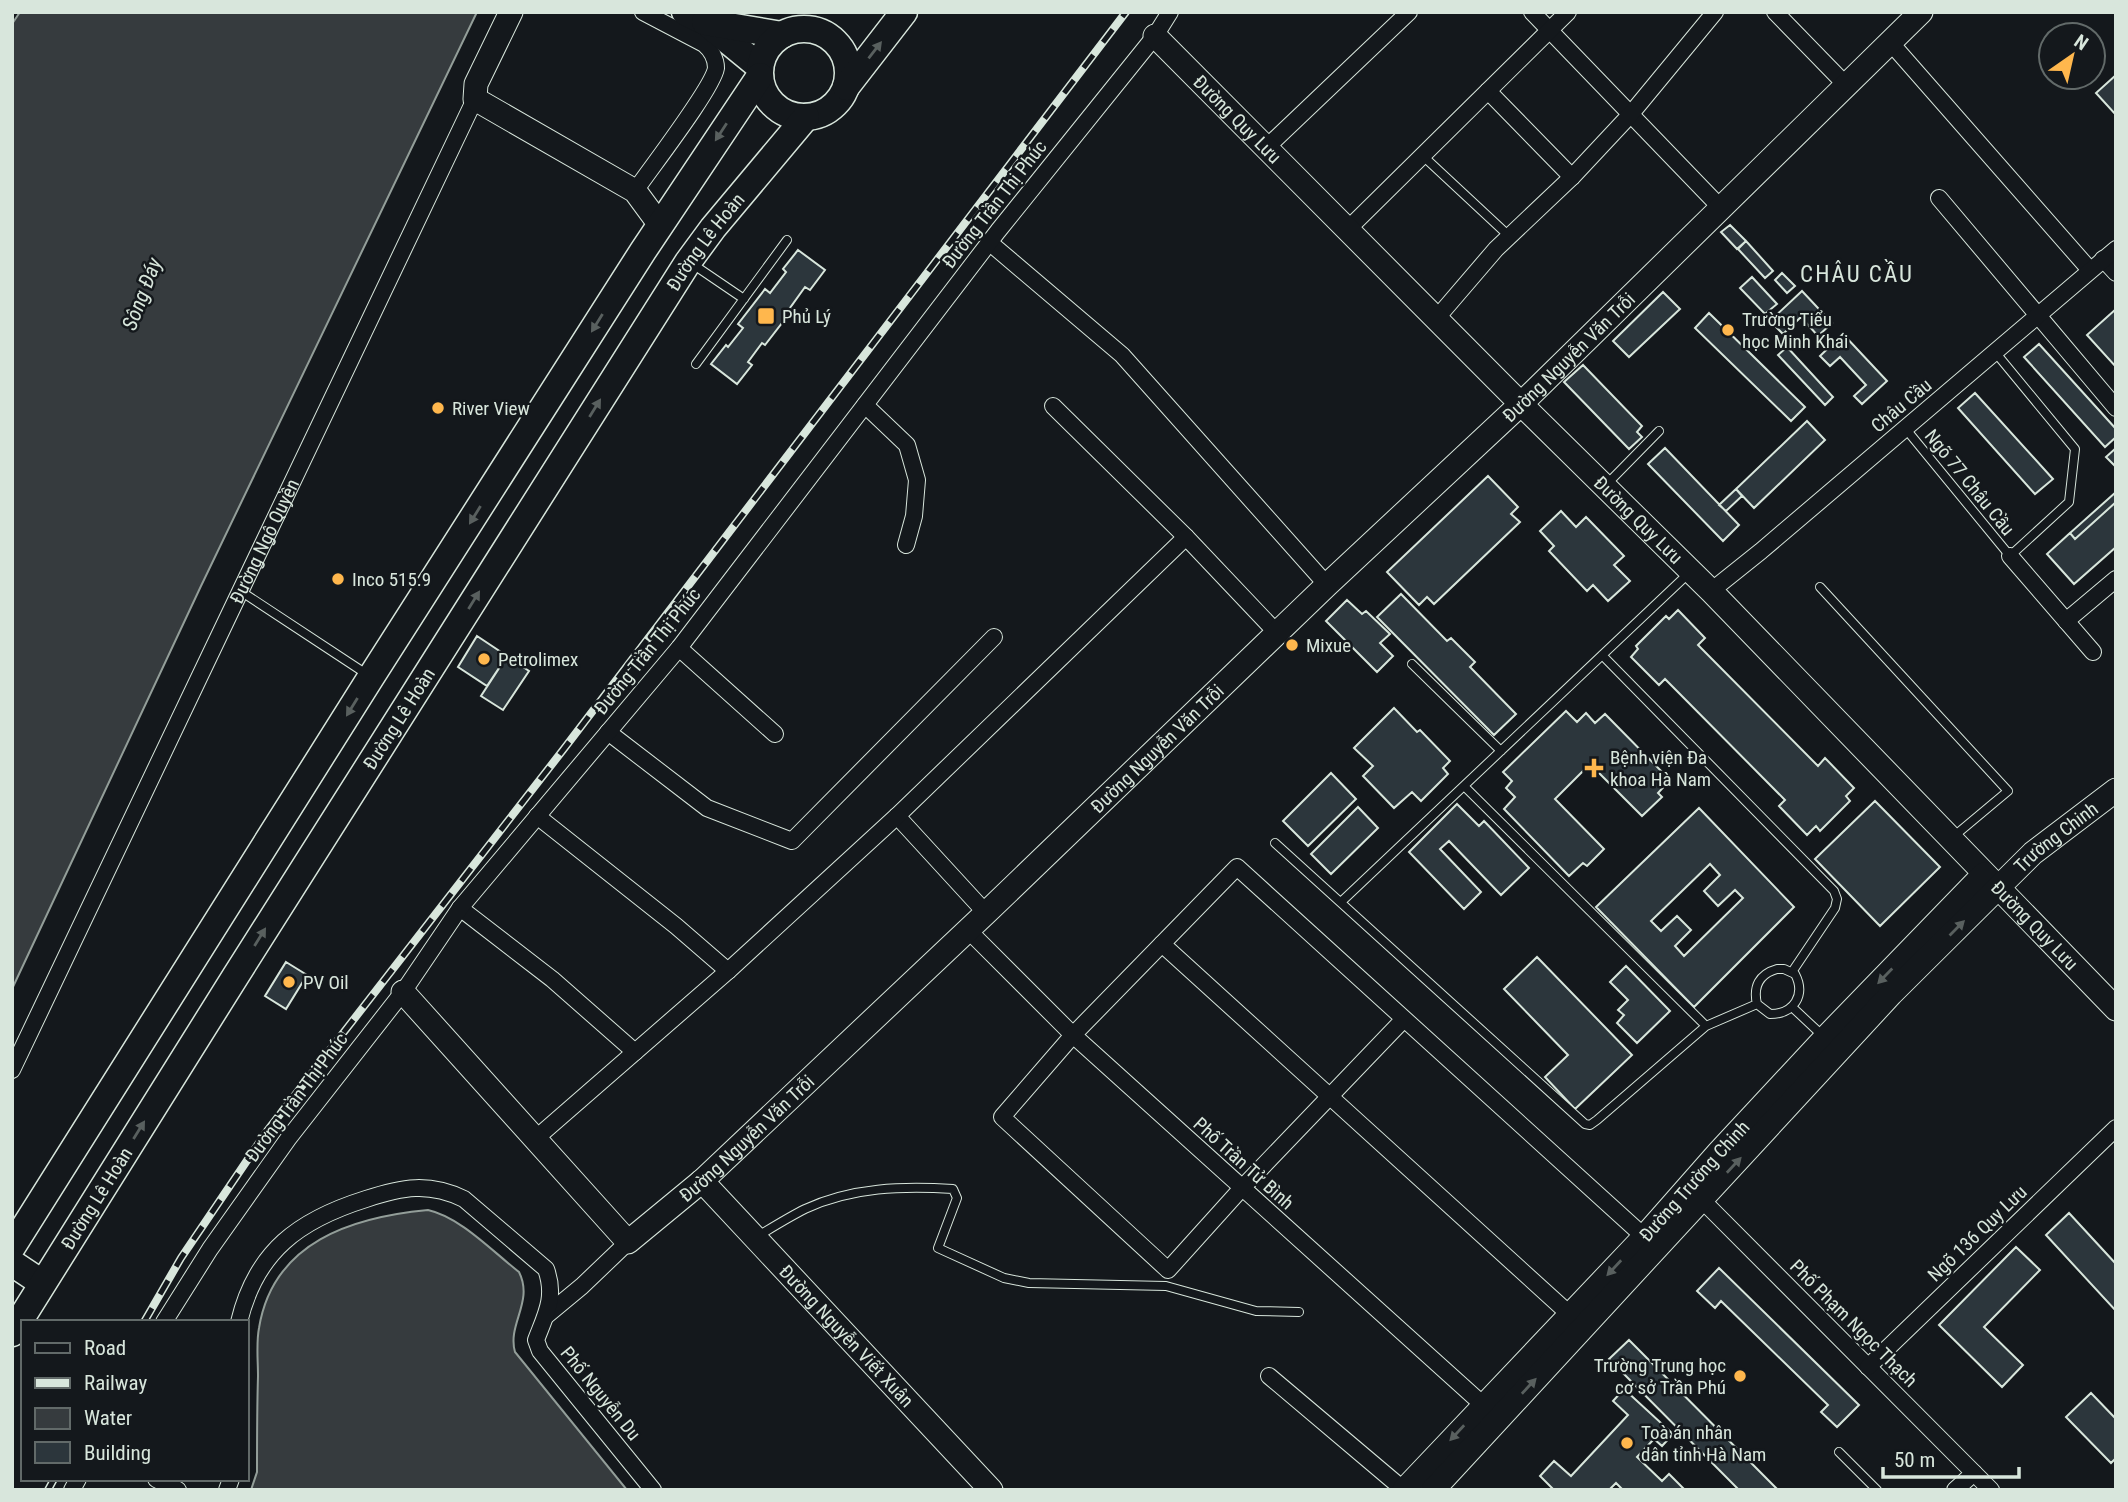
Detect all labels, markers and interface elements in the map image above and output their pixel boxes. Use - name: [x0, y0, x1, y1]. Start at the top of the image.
- north arrow: [2037, 21, 2107, 91]
- text: N: [2070, 30, 2092, 55]
- one-way arrow: [868, 41, 883, 59]
- street label: Đường Quy Lưu: [1188, 70, 1286, 168]
- one-way arrow: [715, 123, 728, 142]
- street label: Đường Trần Thị Phúc: [937, 136, 1052, 273]
- street label: Đường Lê Hoàn: [662, 188, 749, 295]
- water label: Sông Đáy: [117, 254, 167, 334]
- district label: CHÂU CẦU: [1800, 258, 1914, 288]
- street label: Đường Nguyễn Văn Trỗi: [1498, 288, 1640, 427]
- place label: Phủ Lý: [782, 305, 831, 328]
- marker: Phủ Lý: [756, 306, 776, 326]
- place label: Trường Tiểu học Minh Khai: [1742, 308, 1848, 353]
- one-way arrow: [590, 313, 603, 333]
- marker: Trường Tiểu học Minh Khai: [1720, 322, 1736, 338]
- street label: Châu Cầu: [1866, 374, 1936, 437]
- place label: River View: [452, 397, 530, 420]
- one-way arrow: [589, 398, 602, 418]
- marker: River View: [430, 400, 446, 416]
- street label: Ngõ 77 Châu Cầu: [1920, 425, 2019, 540]
- street label: Đường Quy Lưu: [1589, 471, 1687, 569]
- street label: Đường Ngô Quyền: [225, 475, 304, 607]
- one-way arrow: [469, 506, 482, 525]
- place label: Inco 515.9: [352, 568, 431, 591]
- marker: Inco 515.9: [330, 571, 346, 587]
- street label: Đường Trần Thị Phúc: [589, 583, 706, 719]
- one-way arrow: [467, 591, 480, 610]
- place label: Mixue: [1306, 634, 1351, 657]
- marker: Mixue: [1284, 637, 1300, 653]
- place label: Petrolimex: [498, 648, 578, 671]
- marker: Petrolimex: [476, 651, 492, 667]
- street label: Đường Lê Hoàn: [358, 664, 440, 774]
- street label: Đường Nguyễn Văn Trỗi: [1086, 680, 1229, 818]
- one-way arrow: [346, 697, 359, 716]
- place label: Bệnh viện Đa khoa Hà Nam: [1610, 746, 1711, 791]
- marker: Bệnh viện Đa khoa Hà Nam: [1584, 758, 1604, 778]
- street label: Trường Chinh: [2009, 797, 2102, 877]
- street label: Đường Quy Lưu: [1986, 876, 2083, 975]
- one-way arrow: [1949, 920, 1966, 937]
- one-way arrow: [253, 927, 266, 947]
- one-way arrow: [1878, 967, 1894, 984]
- place label: PV Oil: [303, 971, 349, 994]
- marker: PV Oil: [281, 974, 297, 990]
- street label: Đường Trần Thị Phúc: [240, 1028, 353, 1167]
- street label: Đường Nguyễn Văn Trỗi: [675, 1070, 819, 1207]
- street label: Phố Trần Tử Bình: [1189, 1112, 1299, 1214]
- street label: Đường Trường Chinh: [1634, 1116, 1754, 1246]
- one-way arrow: [132, 1120, 145, 1139]
- street label: Đường Lê Hoàn: [56, 1143, 137, 1254]
- one-way arrow: [1725, 1157, 1741, 1174]
- street label: Ngõ 136 Quy Lưu: [1923, 1180, 2032, 1286]
- street label: Phố Phạm Ngọc Thạch: [1785, 1255, 1922, 1392]
- one-way arrow: [1606, 1259, 1622, 1277]
- street label: Đường Nguyễn Viết Xuân: [774, 1260, 919, 1412]
- legend: [21, 1320, 248, 1481]
- text: Road: [84, 1336, 126, 1360]
- street label: Phố Nguyễn Du: [556, 1342, 645, 1445]
- place label: Trường Trung học cơ sở Trần Phú: [1594, 1354, 1726, 1399]
- marker: Trường Trung học cơ sở Trần Phú: [1732, 1368, 1748, 1384]
- text: Railway: [84, 1371, 147, 1395]
- one-way arrow: [1521, 1378, 1537, 1395]
- text: Water: [84, 1406, 132, 1430]
- place label: Toà án nhân dân tỉnh Hà Nam: [1641, 1421, 1766, 1466]
- one-way arrow: [1450, 1424, 1466, 1441]
- marker: Toà án nhân dân tỉnh Hà Nam: [1619, 1435, 1635, 1451]
- scale bar: [1883, 1436, 2020, 1480]
- text: Building: [84, 1441, 151, 1465]
- text: 50 m: [1894, 1448, 1935, 1472]

